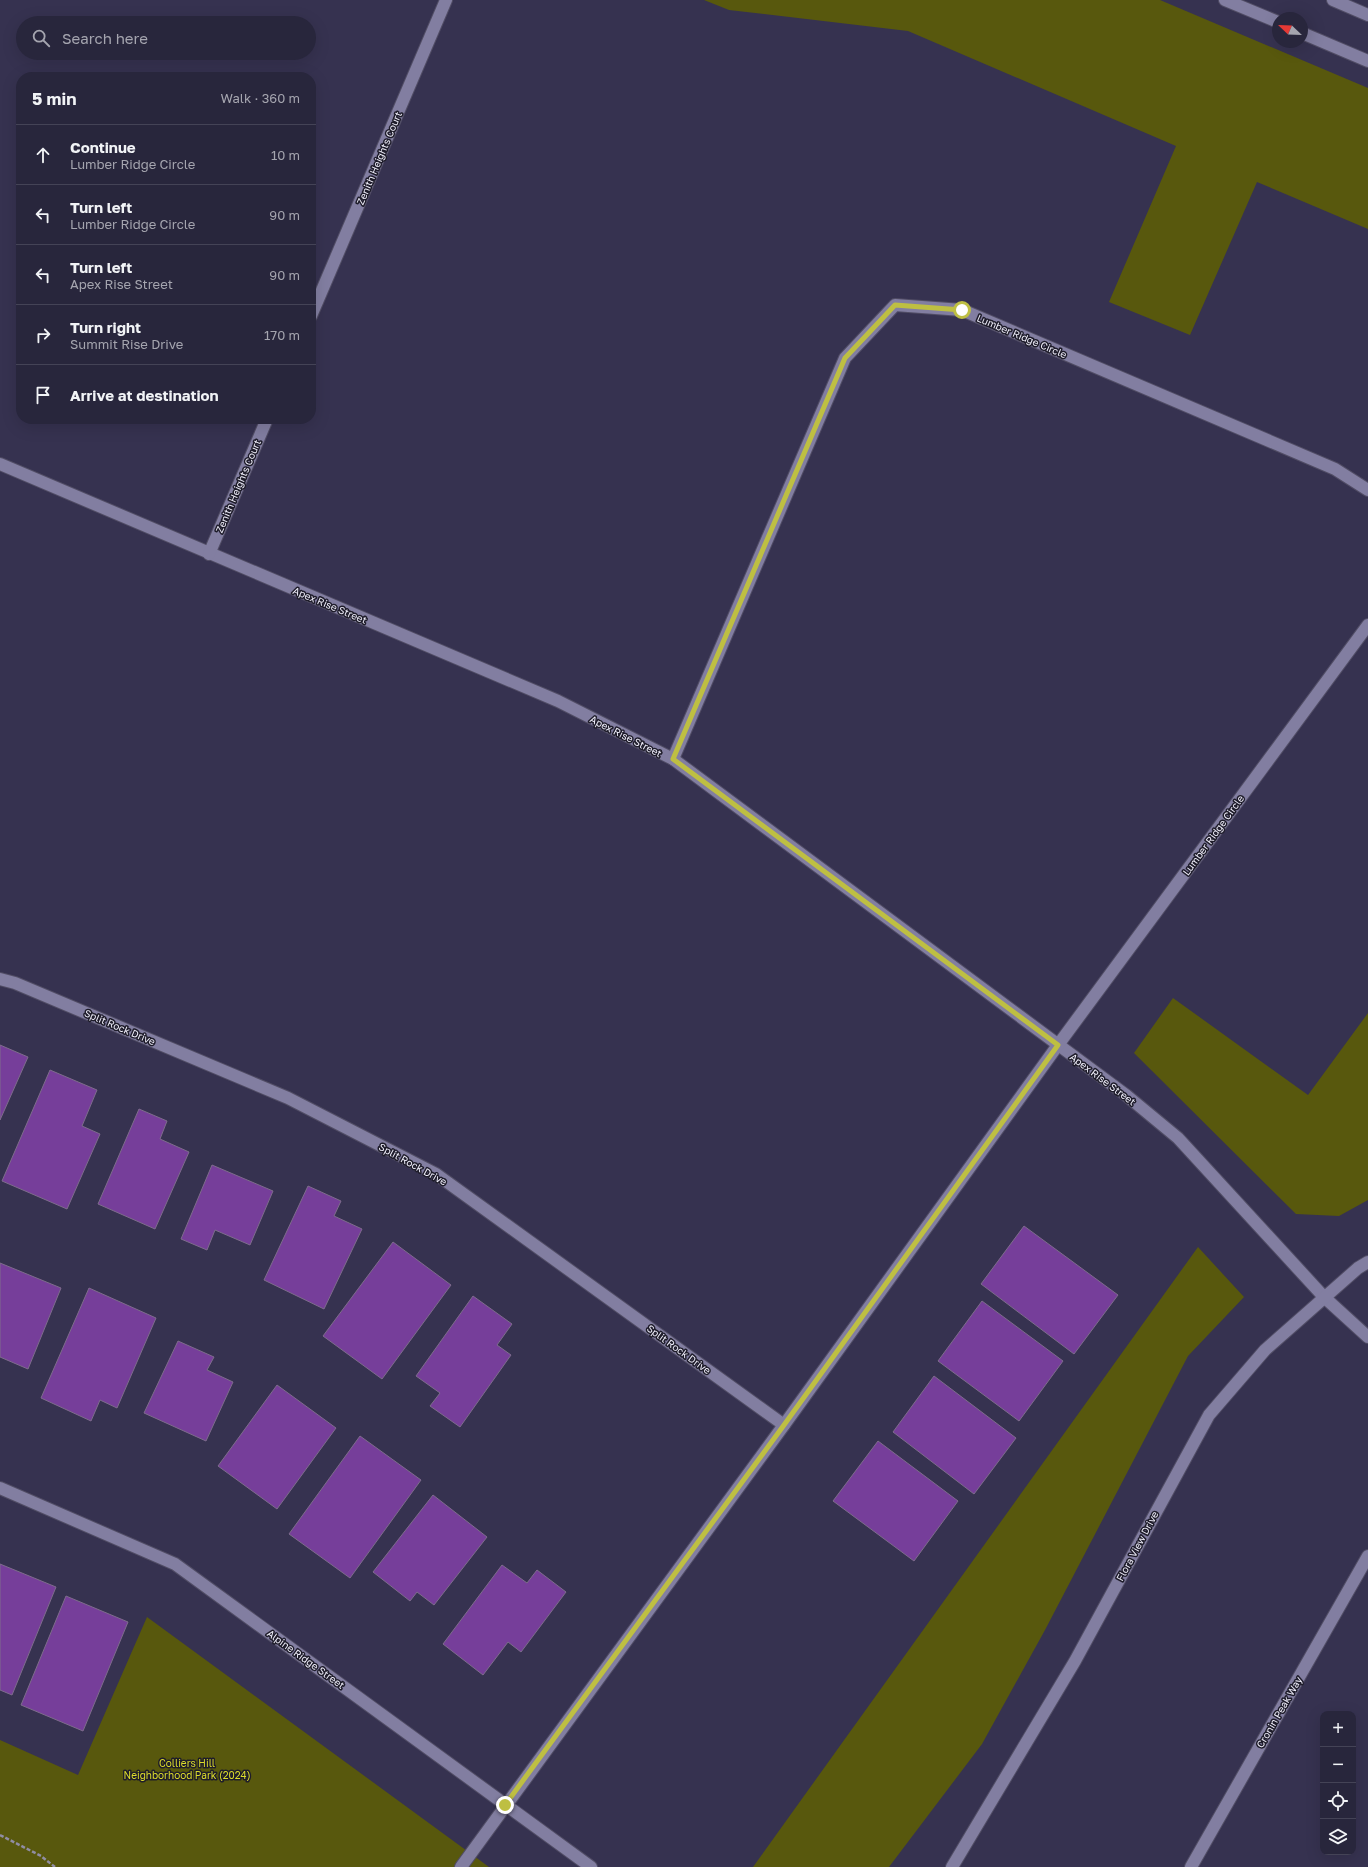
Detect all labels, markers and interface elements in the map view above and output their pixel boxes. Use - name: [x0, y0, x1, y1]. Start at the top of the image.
- north arrow: [1272, 12, 1308, 48]
- search box: [16, 16, 316, 60]
- icon: search: [30, 27, 52, 49]
- text: Search here: [62, 29, 148, 47]
- text: 5 min: [32, 88, 76, 109]
- text: Walk · 360 m: [221, 90, 300, 106]
- street label: Zenith Heights Court: [354, 110, 404, 206]
- text: Continue: [70, 138, 136, 156]
- icon: ahead: [32, 144, 54, 166]
- text: 10 m: [271, 147, 300, 163]
- text: Lumber Ridge Circle: [70, 156, 195, 172]
- text: Turn left: [70, 198, 132, 216]
- icon: left: [32, 204, 54, 226]
- text: 90 m: [269, 207, 300, 223]
- text: Lumber Ridge Circle: [70, 216, 195, 232]
- text: Turn left: [70, 258, 132, 276]
- icon: left: [32, 264, 54, 286]
- text: 90 m: [269, 267, 300, 283]
- text: Apex Rise Street: [70, 276, 173, 292]
- route start: [953, 301, 971, 319]
- street label: Lumber Ridge Circle: [975, 312, 1069, 360]
- text: Turn right: [70, 318, 141, 336]
- icon: right: [32, 324, 54, 346]
- text: 170 m: [264, 327, 300, 343]
- text: Summit Rise Drive: [70, 336, 183, 352]
- icon: arrive: [32, 384, 54, 406]
- text: Arrive at destination: [70, 386, 219, 404]
- street label: Zenith Heights Court: [213, 438, 263, 534]
- street label: Apex Rise Street: [291, 584, 369, 626]
- street label: Apex Rise Street: [588, 713, 664, 759]
- street label: Lumber Ridge Circle: [1180, 792, 1246, 878]
- street label: Split Rock Drive: [83, 1007, 158, 1047]
- street label: Apex Rise Street: [1068, 1050, 1138, 1108]
- street label: Split Rock Drive: [377, 1140, 449, 1188]
- street label: Split Rock Drive: [645, 1322, 713, 1376]
- street label: Flora View Drive: [1114, 1509, 1161, 1583]
- street label: Alpine Ridge Street: [265, 1627, 347, 1691]
- street label: Cronin Peak Way: [1254, 1674, 1304, 1750]
- map controls: [1320, 1711, 1356, 1855]
- button: +: [1320, 1711, 1356, 1747]
- button: −: [1320, 1747, 1356, 1783]
- park label: Colliers Hill Neighborhood Park (2024): [124, 1757, 250, 1781]
- button: locate: [1320, 1783, 1356, 1819]
- route end: [496, 1796, 514, 1814]
- button: layers: [1320, 1819, 1356, 1855]

